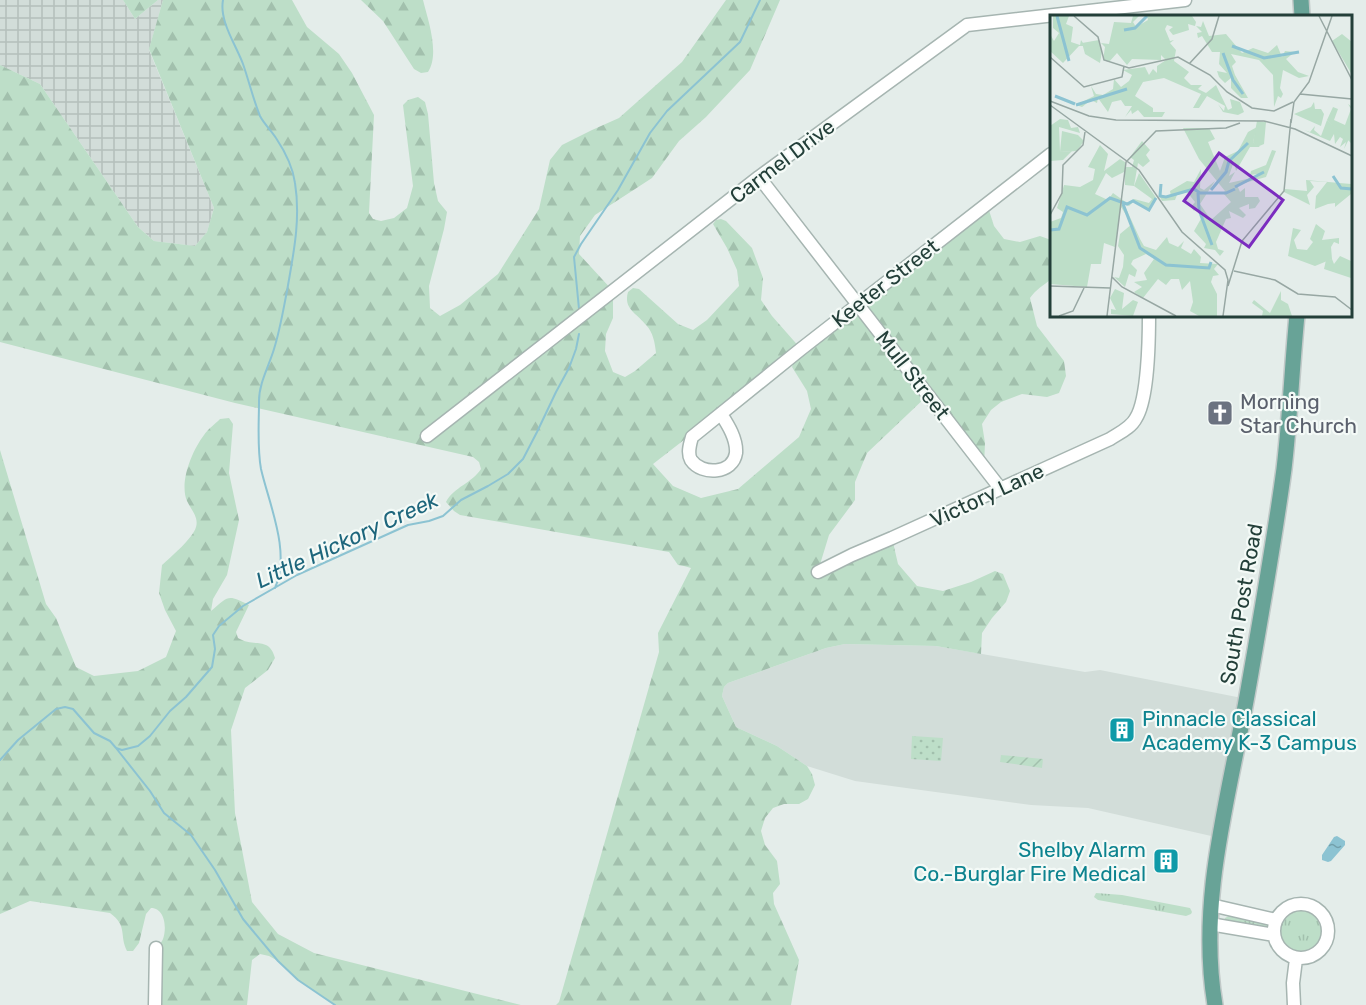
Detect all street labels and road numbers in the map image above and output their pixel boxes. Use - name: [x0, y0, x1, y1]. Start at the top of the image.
- street label: Carmel Drive: [725, 113, 839, 209]
- street label: Keeter Street: [827, 234, 943, 332]
- street label: Mull Street: [871, 326, 955, 424]
- street label: Victory Lane: [926, 458, 1048, 532]
- street label: South Post Road: [1215, 522, 1267, 686]

